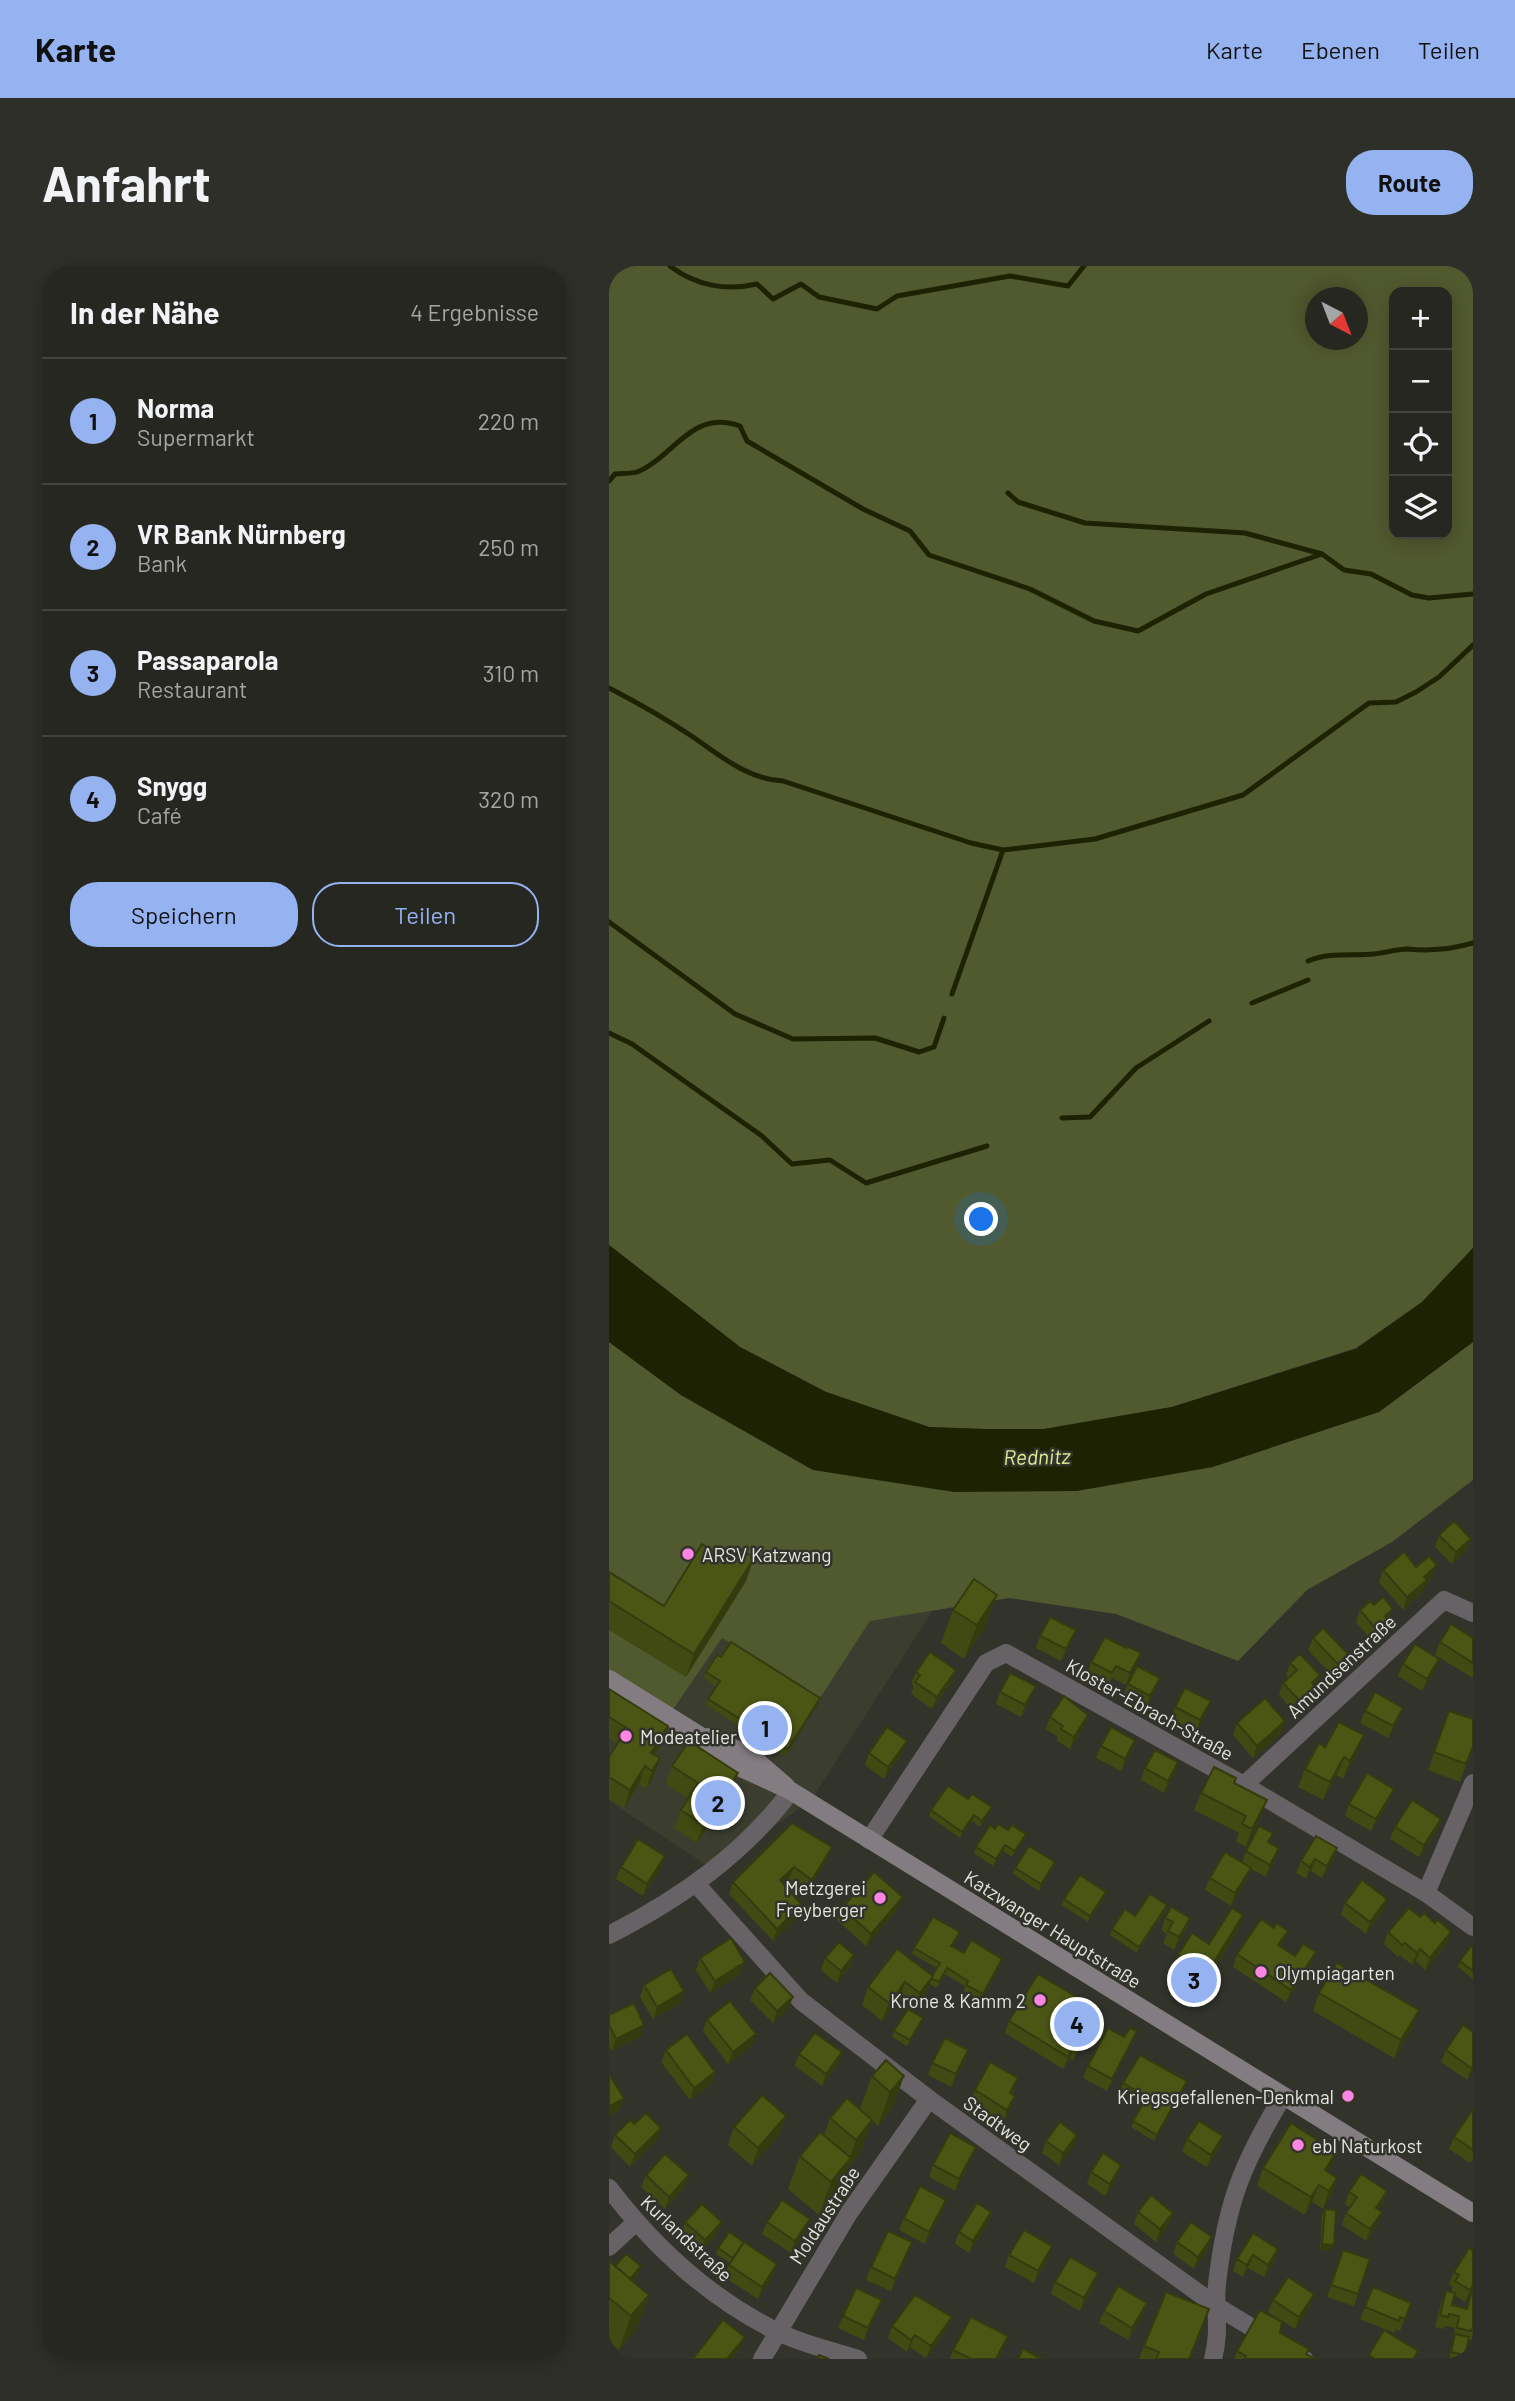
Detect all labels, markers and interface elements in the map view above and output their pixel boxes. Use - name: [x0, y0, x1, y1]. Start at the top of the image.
- text: Karte: [35, 29, 116, 69]
- text: Karte: [1206, 35, 1263, 64]
- text: Ebenen: [1301, 35, 1380, 64]
- text: Teilen: [1418, 35, 1480, 64]
- button: Route: [1346, 150, 1473, 215]
- text: Anfahrt: [42, 153, 211, 212]
- north arrow: [1305, 287, 1368, 350]
- map controls: [1389, 287, 1452, 539]
- button: +: [1389, 287, 1452, 350]
- text: In der Nähe: [70, 294, 220, 330]
- text: 4 Ergebnisse: [410, 298, 539, 326]
- button: −: [1389, 350, 1452, 413]
- text: Norma: [137, 392, 214, 423]
- text: 1: [89, 407, 97, 435]
- text: 220 m: [478, 407, 539, 435]
- button: locate: [1389, 413, 1452, 476]
- text: Supermarkt: [137, 423, 255, 451]
- button: layers: [1389, 476, 1452, 539]
- text: VR Bank Nürnberg: [137, 518, 346, 549]
- text: 2: [87, 533, 99, 561]
- text: 250 m: [478, 533, 539, 561]
- text: Bank: [137, 549, 187, 577]
- text: Passaparola: [137, 644, 278, 675]
- text: 3: [87, 659, 99, 687]
- text: 310 m: [483, 659, 539, 687]
- text: Restaurant: [137, 675, 247, 703]
- text: Snygg: [137, 770, 207, 801]
- text: 4: [86, 785, 100, 813]
- text: 320 m: [478, 785, 539, 813]
- text: Café: [137, 801, 182, 829]
- button: Speichern: [70, 882, 298, 947]
- button: Teilen: [312, 882, 539, 947]
- your location: [964, 1202, 998, 1236]
- water label: Rednitz: [1003, 1443, 1072, 1469]
- place label: ARSV Katzwang: [702, 1543, 831, 1566]
- marker: ARSV Katzwang: [680, 1546, 696, 1562]
- street label: Amundsenstraße: [1282, 1610, 1400, 1722]
- street label: Kloster-Ebrach-Straße: [1062, 1653, 1238, 1765]
- pin: 1: [742, 1702, 788, 1754]
- place label: Modeatelier: [640, 1725, 737, 1748]
- marker: Modeatelier: [618, 1728, 634, 1744]
- pin: 2: [695, 1777, 741, 1829]
- street label: Katzwanger Hauptstraße: [960, 1865, 1146, 1993]
- place label: Metzgerei Freyberger: [776, 1876, 866, 1921]
- marker: Metzgerei Freyberger: [872, 1890, 888, 1906]
- pin: 3: [1171, 1954, 1217, 2006]
- place label: Olympiagarten: [1275, 1961, 1395, 1984]
- marker: Olympiagarten: [1253, 1964, 1269, 1980]
- place label: Krone & Kamm 2: [890, 1989, 1026, 2012]
- marker: Krone & Kamm 2: [1032, 1992, 1048, 2008]
- pin: 4: [1054, 1998, 1100, 2050]
- place label: Kriegsgefallenen-Denkmal: [1117, 2085, 1334, 2108]
- marker: Kriegsgefallenen-Denkmal: [1340, 2088, 1356, 2104]
- street label: Stadtweg: [959, 2091, 1037, 2155]
- place label: ebl Naturkost: [1312, 2134, 1423, 2157]
- marker: ebl Naturkost: [1290, 2137, 1306, 2153]
- street label: Moldaustraße: [784, 2162, 864, 2268]
- street label: Kurlandstraße: [637, 2190, 737, 2286]

